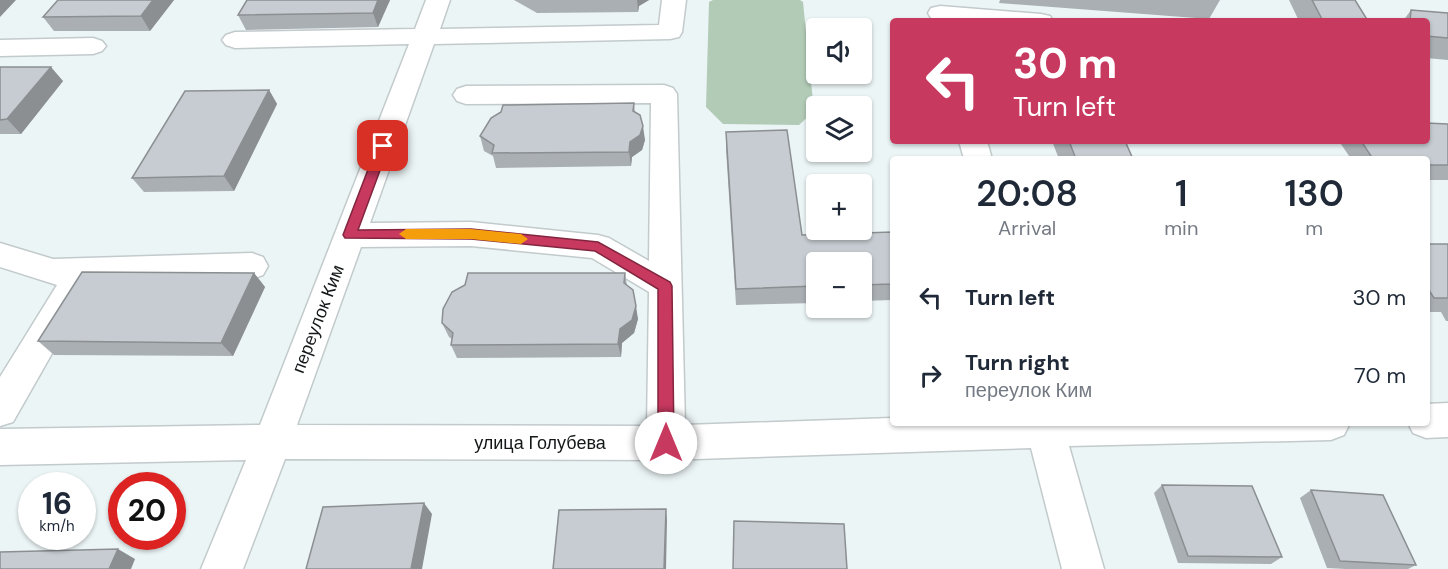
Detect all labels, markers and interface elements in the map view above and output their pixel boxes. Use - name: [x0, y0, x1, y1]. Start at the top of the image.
- map controls: [806, 18, 872, 318]
- button: sound: [806, 18, 872, 84]
- text: 30 m: [1013, 36, 1117, 91]
- icon: left: [914, 42, 992, 120]
- text: Turn left: [1013, 89, 1116, 124]
- button: layers: [806, 96, 872, 162]
- pin: [357, 120, 408, 171]
- icon: arrive: [366, 129, 399, 162]
- text: 20:08: [976, 170, 1078, 217]
- text: 1: [1175, 170, 1188, 217]
- text: 130: [1285, 170, 1344, 217]
- button: +: [806, 174, 872, 240]
- text: Arrival: [998, 215, 1056, 241]
- text: min: [1164, 215, 1198, 241]
- text: m: [1305, 215, 1323, 241]
- button: −: [806, 252, 872, 318]
- street label: переулок Ким: [286, 261, 350, 377]
- icon: left: [914, 281, 947, 314]
- text: Turn left: [965, 283, 1055, 312]
- text: 30 m: [1352, 283, 1406, 312]
- text: Turn right: [965, 348, 1070, 377]
- icon: right: [914, 359, 947, 392]
- text: 70 m: [1354, 361, 1406, 390]
- text: переулок Ким: [965, 377, 1092, 403]
- position arrow: [634, 411, 698, 475]
- street label: улица Голубева: [474, 431, 607, 455]
- speed limit sign: 20: [108, 472, 186, 550]
- text: 16: [42, 484, 72, 523]
- text: km/h: [39, 516, 75, 536]

